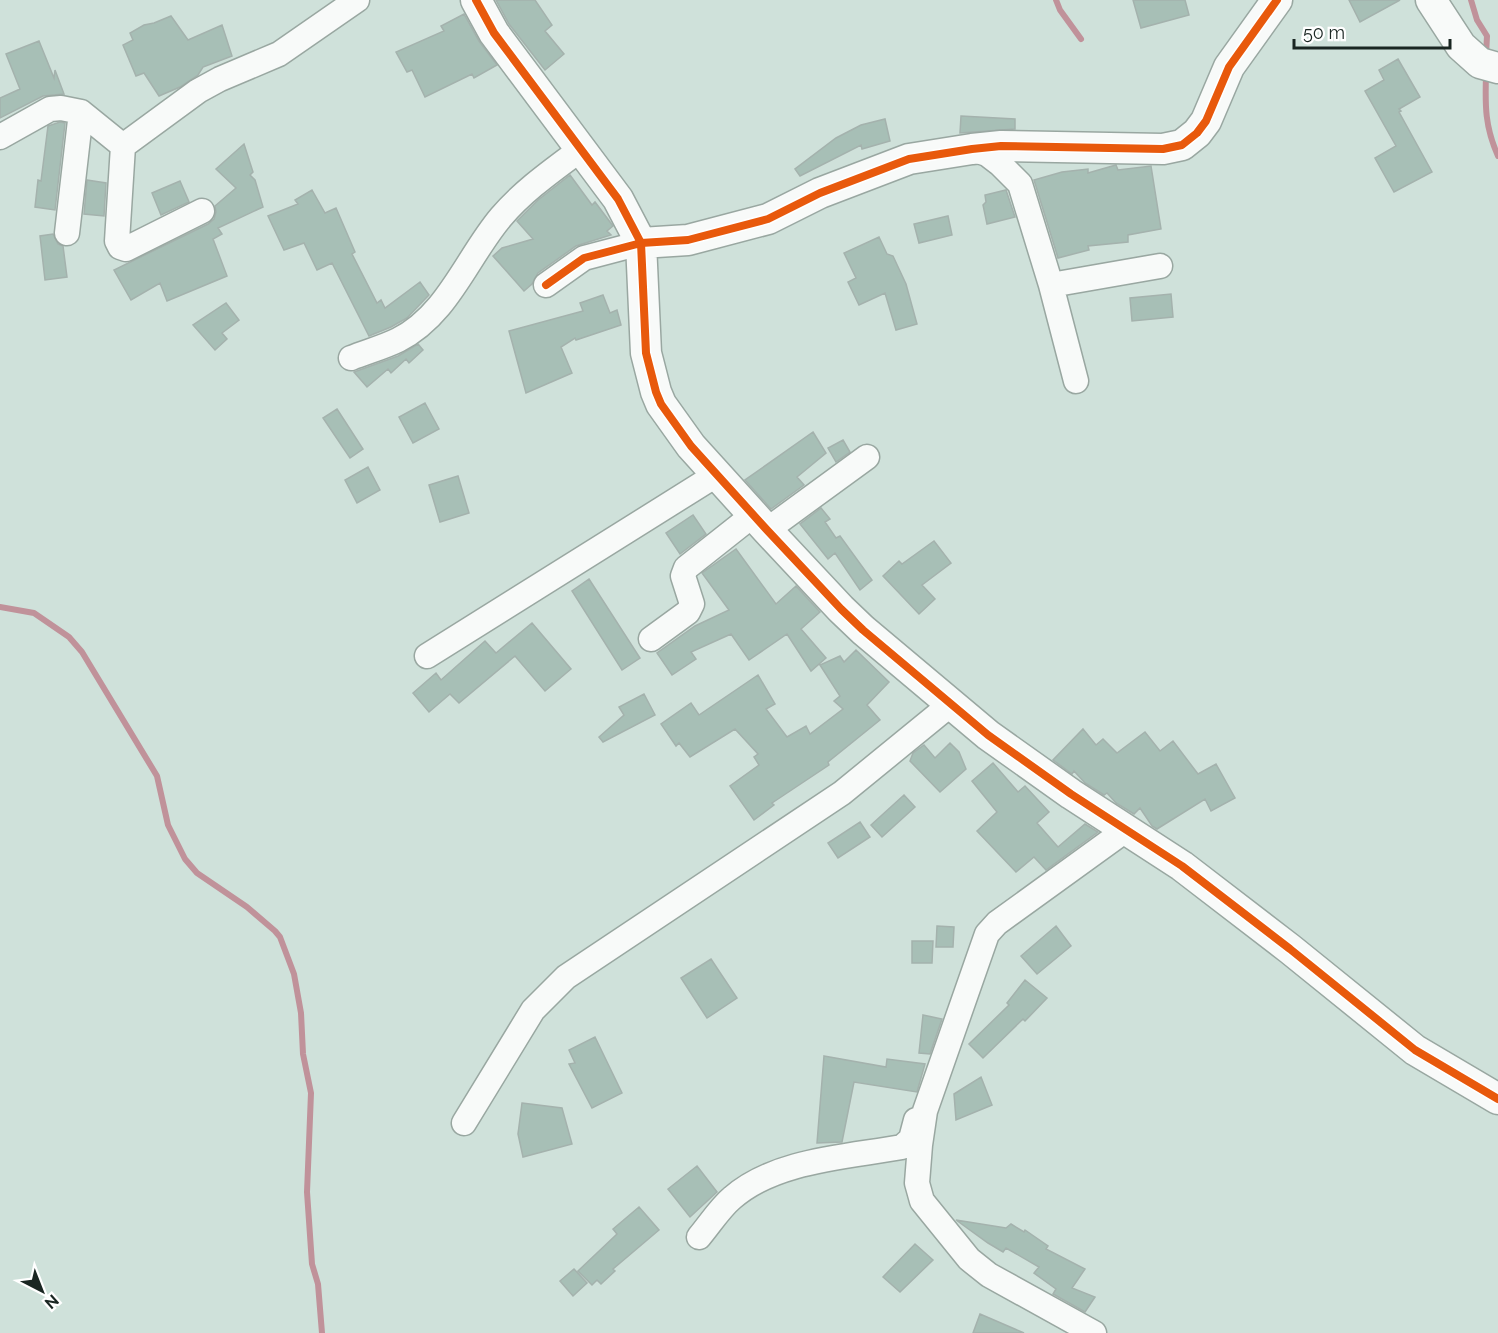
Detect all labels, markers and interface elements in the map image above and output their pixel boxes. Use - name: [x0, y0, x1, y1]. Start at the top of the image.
- scale bar: [1294, 12, 1450, 50]
- text: 50 m: [1303, 22, 1345, 43]
- north arrow: [12, 1261, 72, 1321]
- text: N: [41, 1291, 63, 1313]

